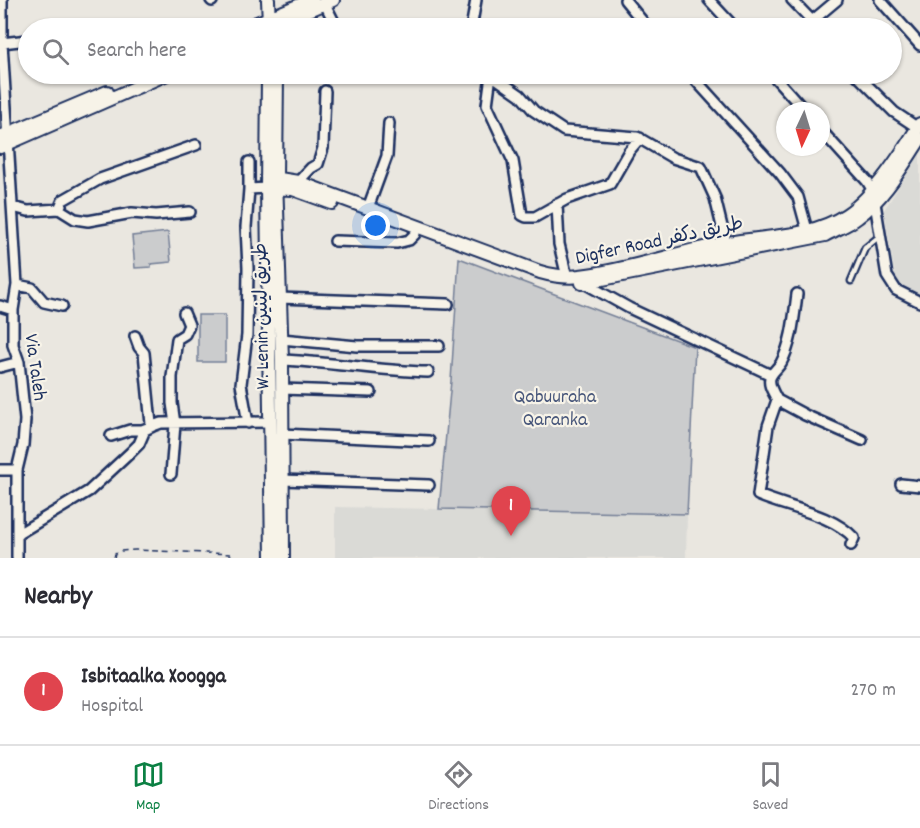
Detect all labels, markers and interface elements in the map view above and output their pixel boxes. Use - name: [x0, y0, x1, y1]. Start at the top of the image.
- search box: [18, 18, 902, 84]
- icon: search: [39, 35, 72, 68]
- text: Search here: [87, 36, 186, 67]
- north arrow: [776, 102, 830, 156]
- street label: Digfer Road طريق دكفر: [573, 210, 746, 273]
- your location: [361, 211, 390, 240]
- street label: W. Lenin طريق لينين: [248, 242, 278, 389]
- street label: Via Taleh: [15, 332, 53, 403]
- park label: Qabuuraha Qaranka: [514, 384, 597, 435]
- pin: 1: [492, 486, 530, 536]
- text: Nearby: [24, 579, 92, 616]
- text: Isbitaalka Xoogga: [81, 662, 226, 693]
- text: 1: [41, 677, 46, 705]
- text: 270 m: [850, 677, 896, 705]
- text: Hospital: [81, 693, 143, 721]
- tab: Map: [132, 758, 165, 817]
- tab: Directions: [428, 758, 489, 817]
- tab: Saved: [752, 758, 788, 817]

